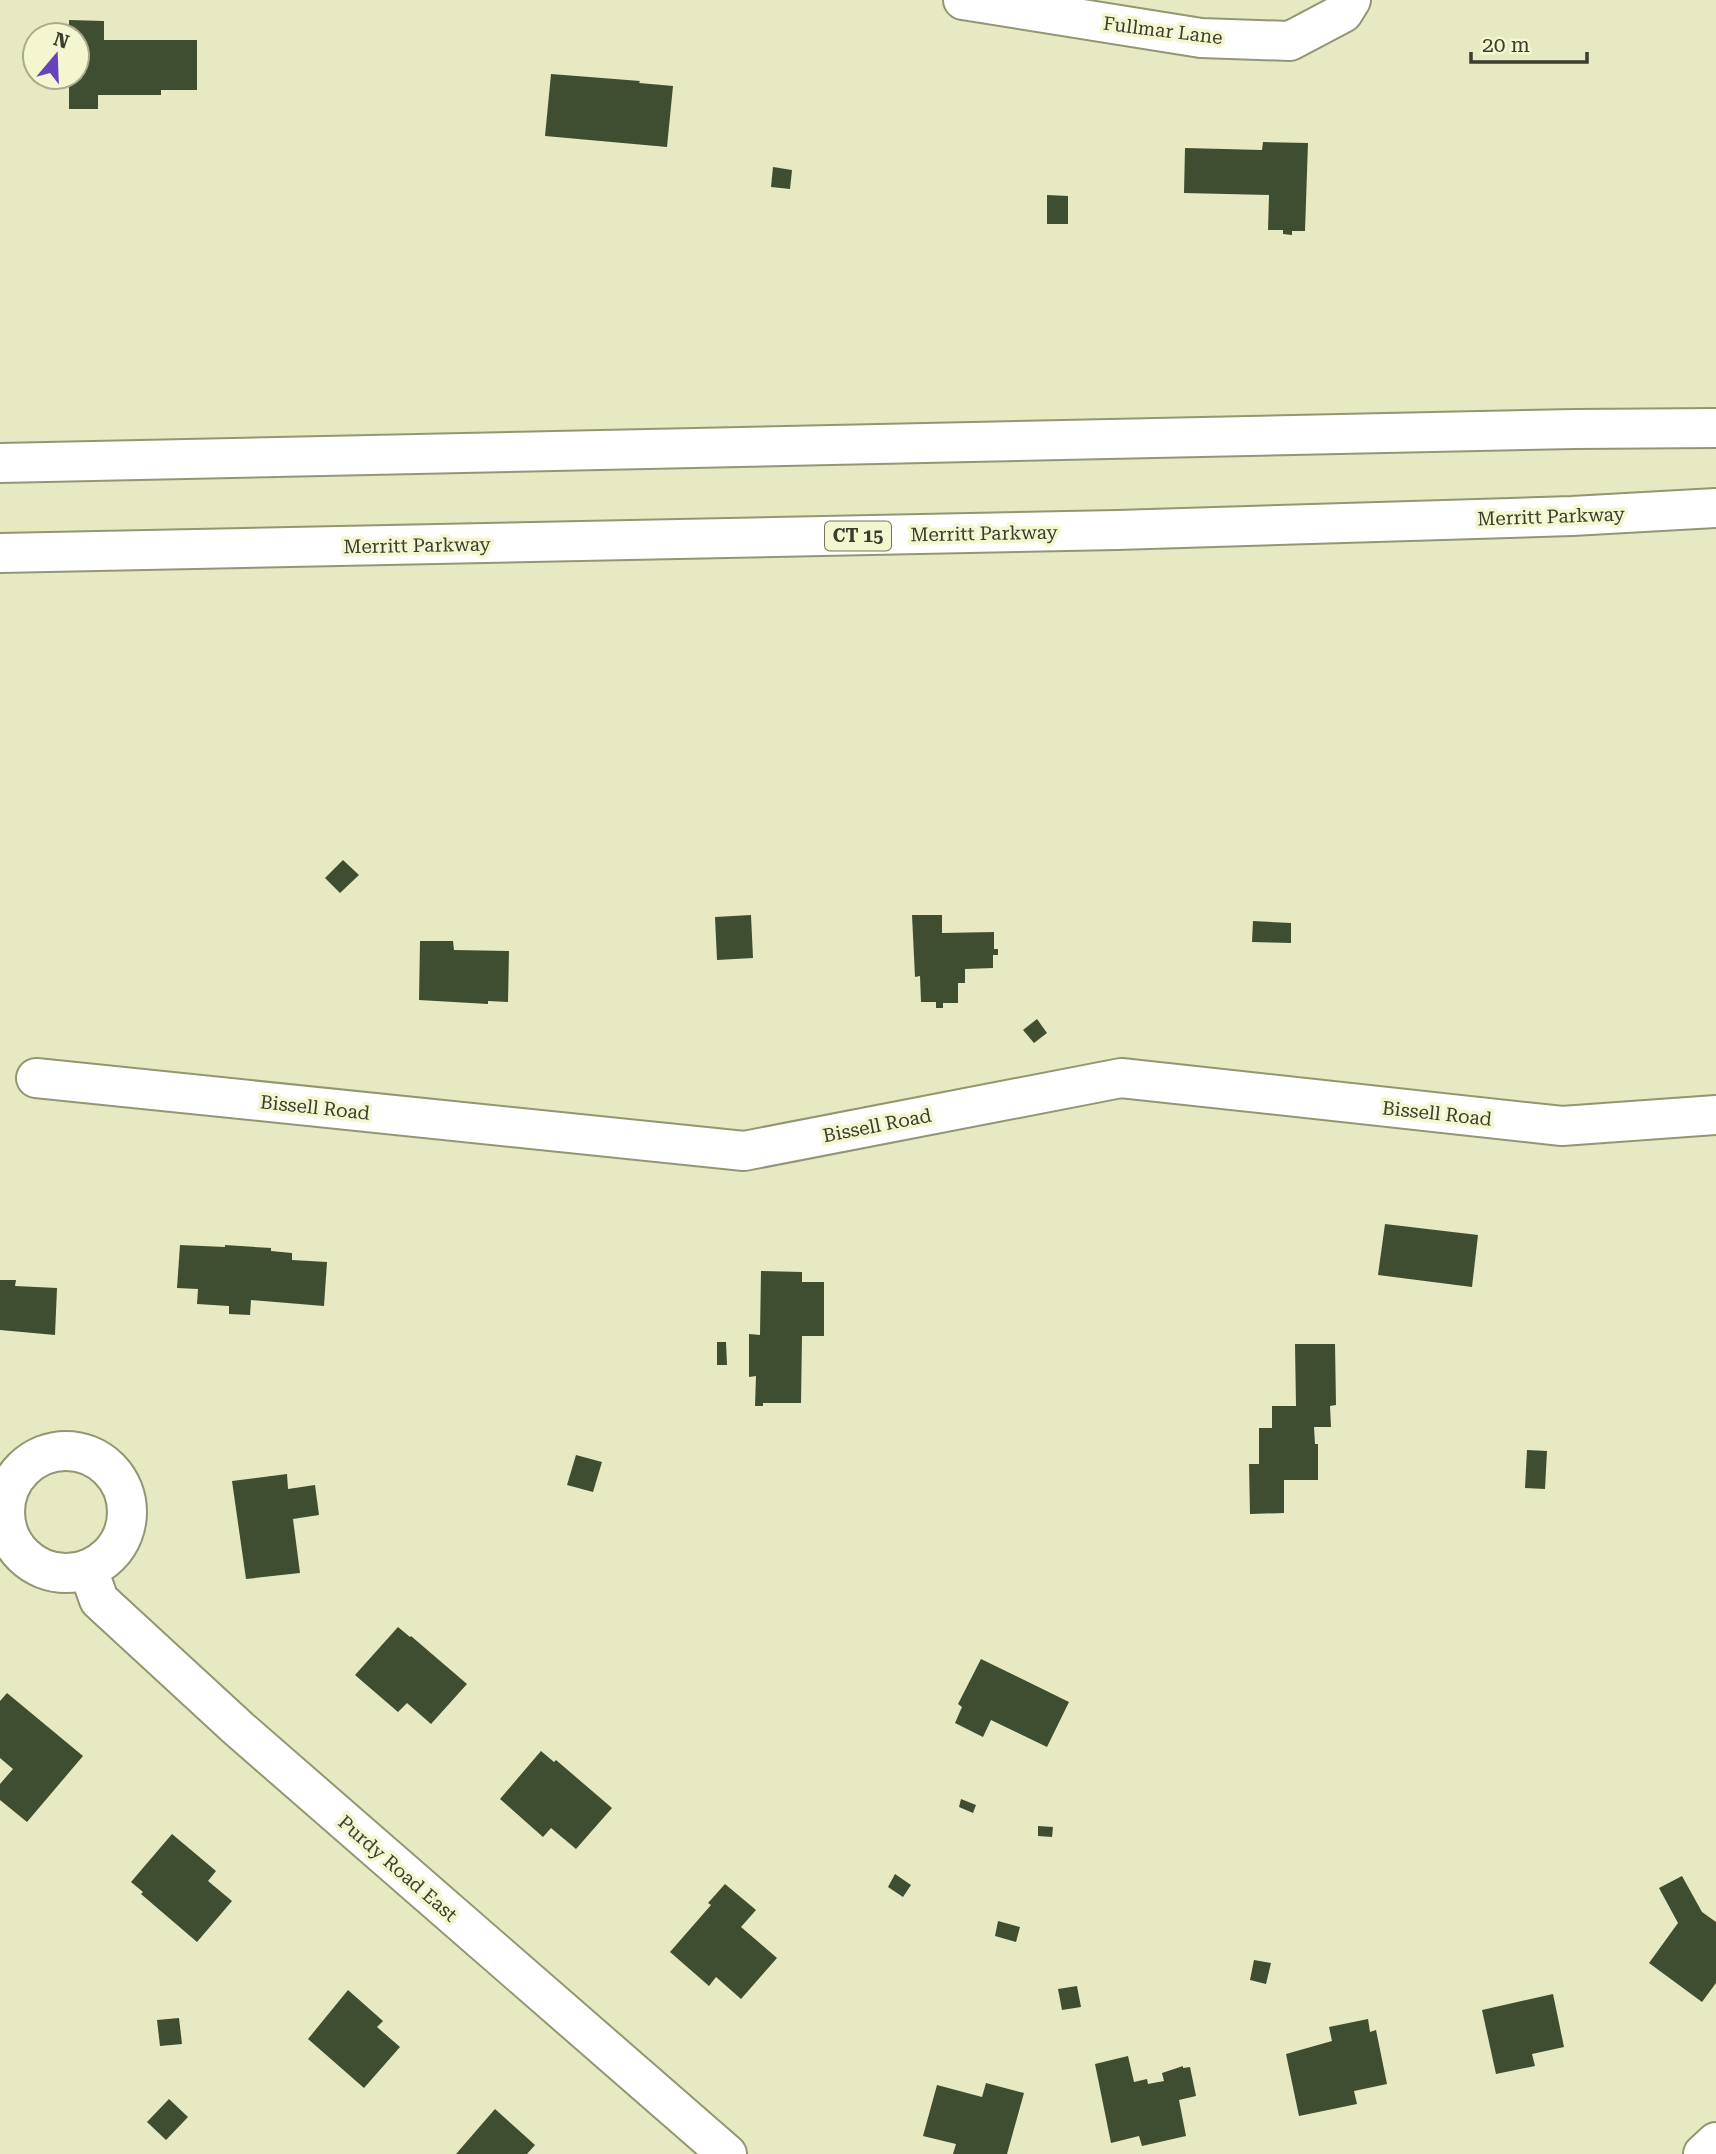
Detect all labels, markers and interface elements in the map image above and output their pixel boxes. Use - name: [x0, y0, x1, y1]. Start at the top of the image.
- street label: Fullmar Lane: [1102, 12, 1224, 49]
- north arrow: [21, 21, 91, 91]
- scale bar: [1471, 21, 1586, 65]
- text: N: [51, 27, 72, 54]
- text: 20 m: [1482, 33, 1530, 57]
- street label: Merritt Parkway: [1477, 502, 1626, 531]
- street label: Merritt Parkway: [910, 521, 1059, 546]
- road number: CT 15: [825, 522, 891, 550]
- street label: Merritt Parkway: [343, 533, 492, 558]
- street label: Bissell Road: [259, 1090, 371, 1125]
- street label: Bissell Road: [1381, 1096, 1493, 1131]
- street label: Bissell Road: [821, 1104, 933, 1147]
- street label: Purdy Road East: [333, 1810, 462, 1926]

